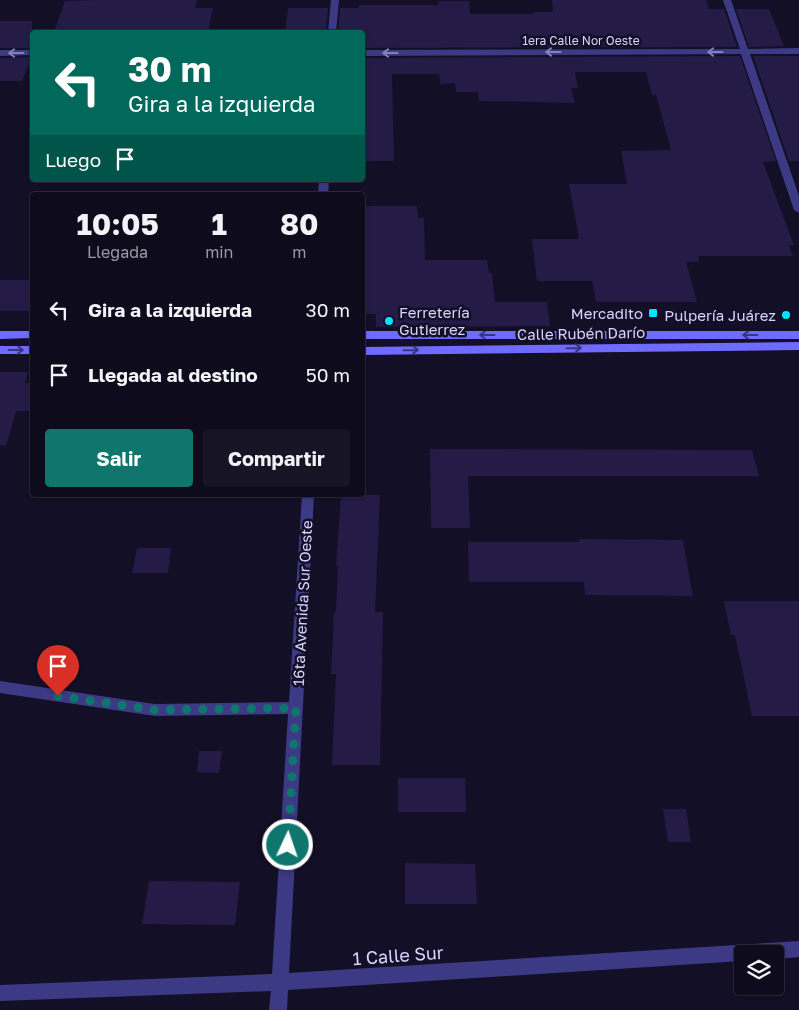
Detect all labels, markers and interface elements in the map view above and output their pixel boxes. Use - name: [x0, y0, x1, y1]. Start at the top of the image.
- street label: 1era Calle Nor Oeste: [522, 33, 640, 48]
- one-way arrow: [545, 47, 562, 57]
- one-way arrow: [708, 47, 724, 57]
- one-way arrow: [9, 48, 25, 58]
- text: 30 m: [128, 48, 211, 90]
- one-way arrow: [383, 48, 399, 58]
- icon: left: [45, 50, 110, 115]
- text: Gira a la izquierda: [128, 90, 316, 117]
- icon: arrive: [111, 145, 139, 173]
- text: Luego: [45, 148, 101, 171]
- text: 10:05: [76, 206, 159, 242]
- text: 1: [212, 206, 227, 242]
- text: 80: [280, 206, 319, 242]
- text: Llegada: [87, 242, 148, 262]
- text: min: [205, 242, 233, 262]
- text: m: [292, 242, 306, 262]
- icon: left: [45, 296, 73, 324]
- text: Gira a la izquierda: [88, 298, 252, 321]
- text: 30 m: [306, 298, 350, 321]
- place label: Ferretería Gutierrez: [399, 303, 470, 338]
- place label: Mercadito: [571, 304, 643, 322]
- place label: Pulpería Juárez: [664, 306, 776, 324]
- marker: Mercadito: [647, 307, 659, 319]
- marker: Pulpería Juárez: [780, 309, 792, 321]
- marker: Ferretería Gutierrez: [383, 315, 395, 327]
- street label: Calle Rubén Darío: [517, 323, 645, 343]
- one-way arrow: [479, 330, 495, 340]
- one-way arrow: [743, 331, 759, 340]
- one-way arrow: [565, 343, 581, 353]
- one-way arrow: [8, 345, 24, 355]
- one-way arrow: [403, 346, 419, 355]
- icon: arrive: [45, 361, 73, 389]
- text: Llegada al destino: [88, 363, 258, 386]
- text: 50 m: [306, 363, 350, 386]
- button: Salir: [45, 429, 193, 487]
- button: Compartir: [203, 429, 350, 487]
- street label: 16ta Avenida Sur Oeste: [289, 519, 315, 686]
- pin: [37, 645, 79, 696]
- icon: arrive: [44, 652, 72, 680]
- position arrow: [261, 818, 313, 870]
- street label: 1 Calle Sur: [352, 941, 444, 969]
- map controls: [734, 945, 784, 995]
- button: layers: [734, 945, 784, 995]

